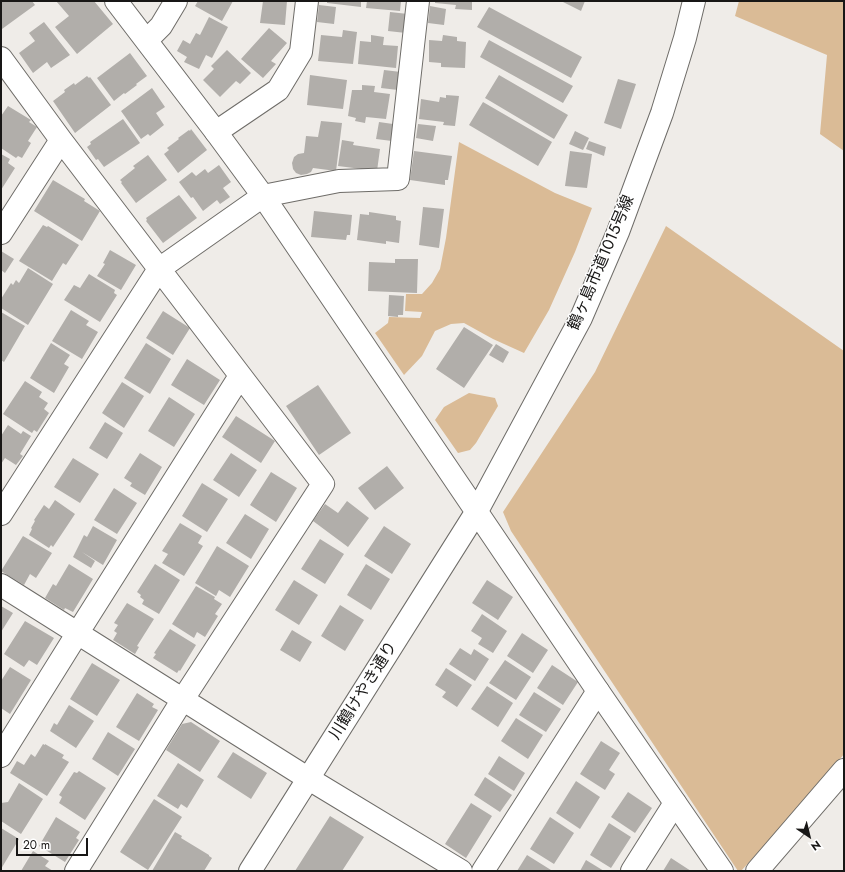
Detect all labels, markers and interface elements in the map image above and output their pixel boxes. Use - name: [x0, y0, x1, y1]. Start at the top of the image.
- street label: 鶴ヶ島市道1015号線: [565, 193, 639, 333]
- street label: 川鶴けやき通り: [326, 638, 402, 744]
- north arrow: [789, 816, 829, 856]
- scale bar: [18, 830, 90, 856]
- text: 20 m: [23, 836, 50, 854]
- text: N: [808, 837, 824, 855]

